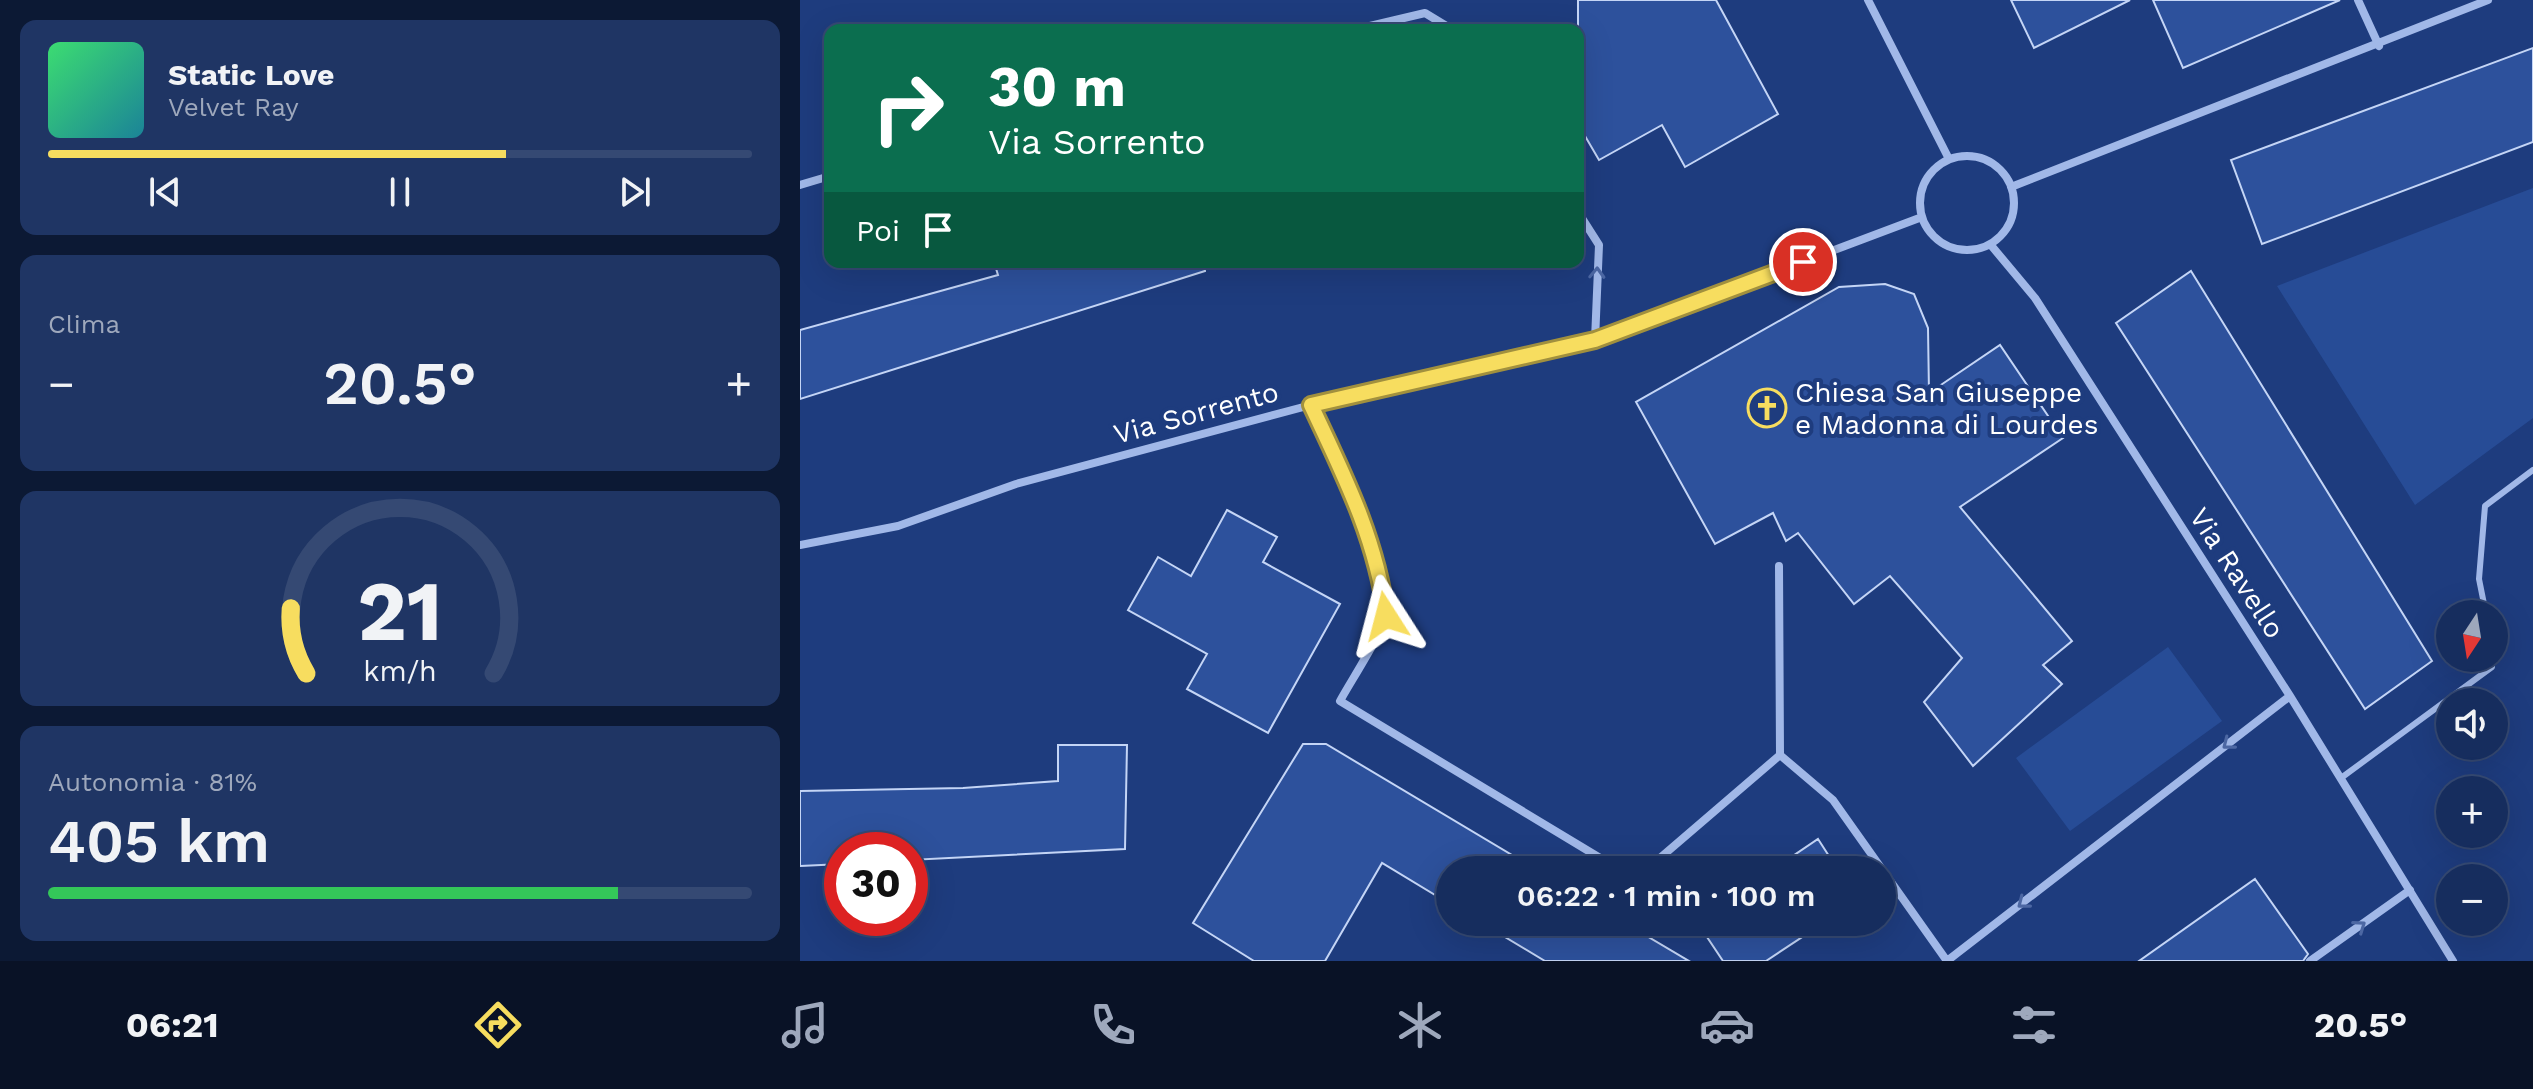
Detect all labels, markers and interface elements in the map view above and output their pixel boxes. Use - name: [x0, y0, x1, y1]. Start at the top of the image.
- text: 30 m: [988, 54, 1126, 120]
- icon: right: [856, 56, 960, 160]
- text: Static Love: [168, 57, 334, 92]
- text: Velvet Ray: [168, 92, 299, 122]
- text: Via Sorrento: [988, 121, 1206, 163]
- icon: previous: [143, 170, 187, 214]
- icon: pause: [378, 170, 422, 214]
- icon: next: [613, 170, 657, 214]
- icon: arrive: [916, 208, 960, 252]
- text: Poi: [856, 213, 900, 248]
- pin: [1769, 228, 1837, 296]
- icon: arrive: [1781, 240, 1825, 284]
- one-way arrow: [1589, 266, 1606, 279]
- text: Clima: [48, 309, 120, 339]
- text: 20.5°: [323, 348, 477, 419]
- text: −: [48, 358, 75, 410]
- text: +: [725, 358, 752, 410]
- street label: Via Sorrento: [1110, 375, 1282, 451]
- place label: Chiesa San Giuseppe e Madonna di Lourdes: [1795, 376, 2098, 441]
- church icon: Chiesa San Giuseppe e Madonna di Lourdes: [1746, 387, 1788, 429]
- street label: Via Ravello: [2183, 502, 2291, 644]
- text: 21: [357, 563, 443, 660]
- position arrow: [1344, 574, 1428, 658]
- north arrow: [2436, 600, 2508, 672]
- map controls: [2436, 600, 2508, 936]
- text: km/h: [363, 654, 437, 688]
- button: sound: [2436, 688, 2508, 760]
- one-way arrow: [2222, 734, 2237, 748]
- text: Autonomia · 81%: [48, 767, 257, 797]
- button: +: [2436, 776, 2508, 848]
- text: 405 km: [48, 806, 270, 877]
- speed limit sign: 30: [824, 832, 928, 936]
- button: −: [2436, 864, 2508, 936]
- text: 06:22 · 1 min · 100 m: [1517, 878, 1815, 913]
- one-way arrow: [2017, 893, 2031, 907]
- one-way arrow: [2352, 921, 2366, 936]
- icon: directions: [470, 997, 526, 1053]
- icon: music: [777, 997, 833, 1053]
- icon: phone: [1085, 997, 1141, 1053]
- icon: climate: [1392, 997, 1448, 1053]
- icon: car: [1699, 997, 1755, 1053]
- icon: filters: [2006, 997, 2062, 1053]
- text: 06:21: [126, 1004, 219, 1046]
- text: 20.5°: [2314, 1004, 2407, 1046]

